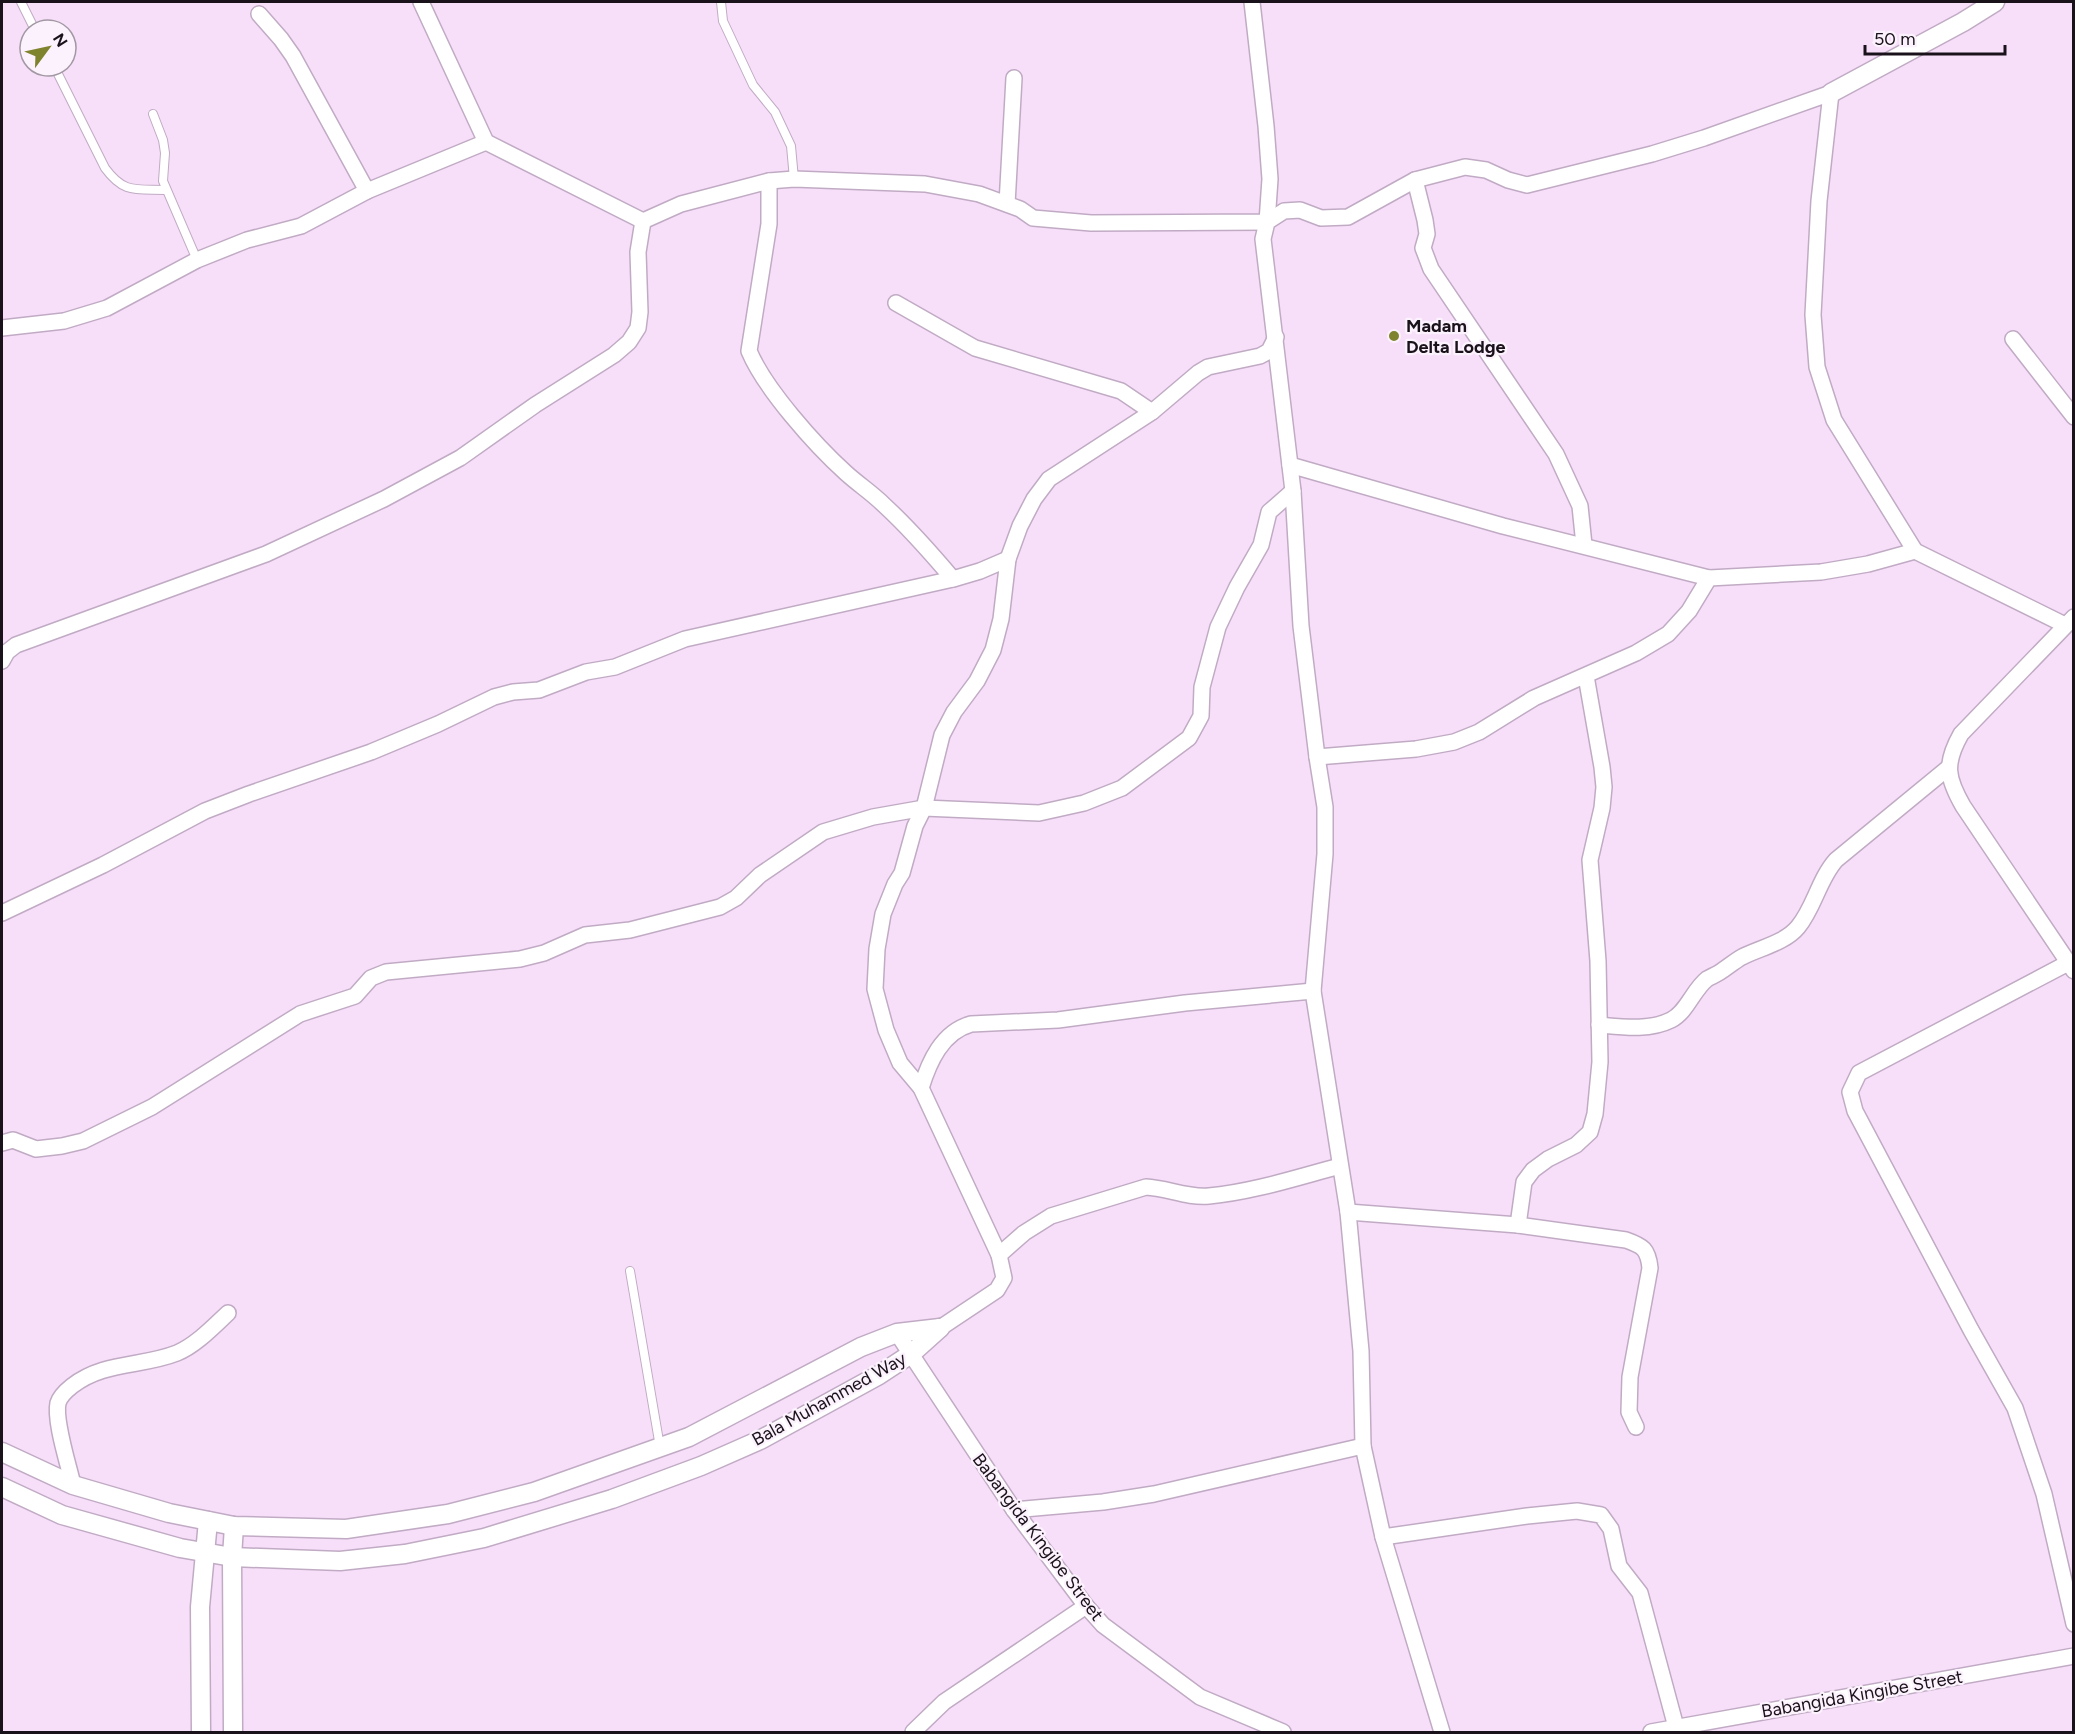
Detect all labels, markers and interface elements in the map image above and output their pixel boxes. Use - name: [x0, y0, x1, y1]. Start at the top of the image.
- north arrow: [18, 18, 78, 78]
- scale bar: [1865, 18, 2004, 56]
- text: 50 m: [1874, 28, 1916, 50]
- text: N: [49, 30, 71, 50]
- place label: Madam Delta Lodge: [1406, 315, 1506, 358]
- marker: Madam Delta Lodge: [1387, 329, 1401, 343]
- street label: Bala Muhammed Way: [748, 1347, 910, 1451]
- street label: Babangida Kingibe Street: [968, 1449, 1108, 1625]
- street label: Babangida Kingibe Street: [1760, 1665, 1965, 1723]

